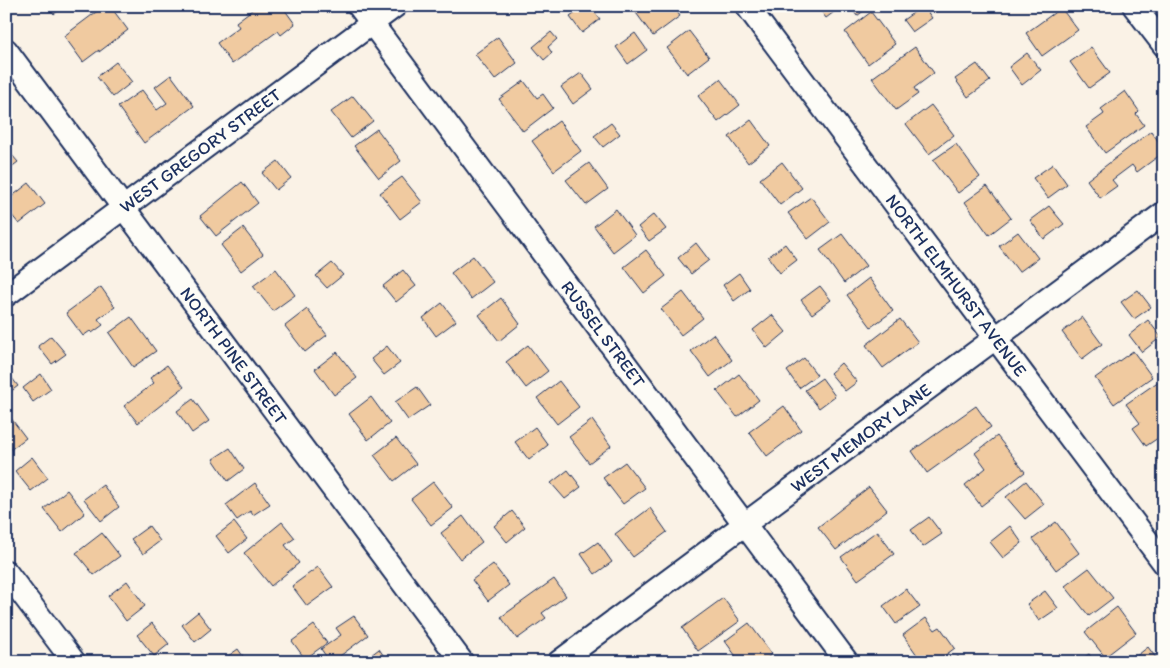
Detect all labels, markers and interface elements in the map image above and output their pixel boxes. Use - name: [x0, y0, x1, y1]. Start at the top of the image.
- street label: WEST GREGORY STREET: [115, 84, 285, 218]
- street label: NORTH ELMHURST AVENUE: [881, 190, 1032, 381]
- street label: RUSSEL STREET: [556, 276, 650, 392]
- street label: NORTH PINE STREET: [175, 283, 292, 429]
- street label: WEST MEMORY LANE: [786, 379, 936, 497]

